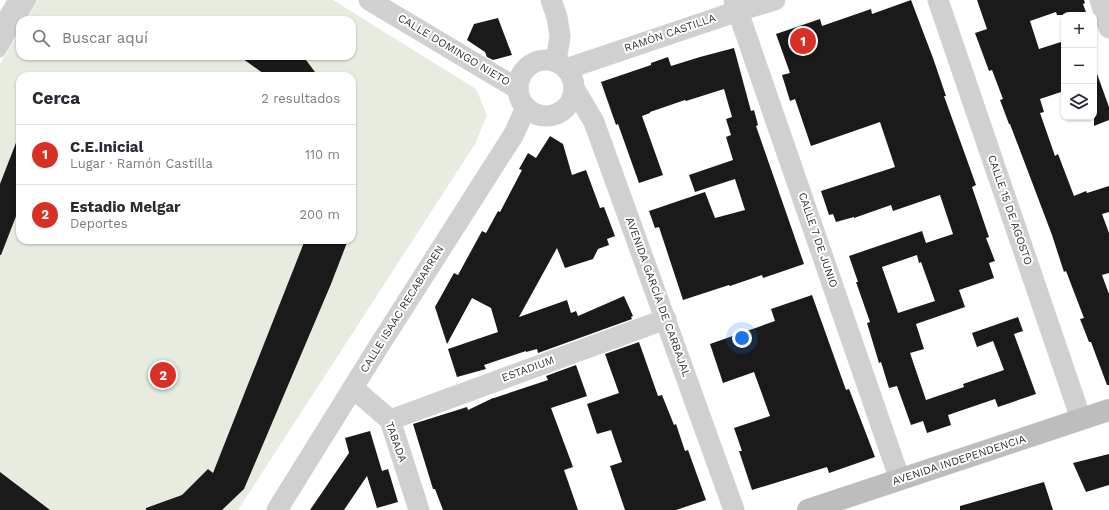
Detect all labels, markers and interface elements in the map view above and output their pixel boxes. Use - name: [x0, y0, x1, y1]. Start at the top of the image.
- street label: RAMÓN CASTILLA: [622, 10, 717, 55]
- street label: CALLE DOMINGO NIETO: [396, 11, 512, 89]
- map controls: [1061, 12, 1097, 120]
- button: +: [1061, 12, 1097, 48]
- search box: [16, 16, 356, 60]
- pin: 1: [790, 26, 816, 56]
- icon: search: [30, 27, 52, 49]
- text: Buscar aquí: [62, 29, 148, 47]
- button: −: [1061, 48, 1097, 84]
- button: layers: [1061, 84, 1097, 120]
- text: Cerca: [32, 88, 80, 108]
- text: 2 resultados: [261, 91, 340, 106]
- text: C.E.Inicial: [70, 138, 143, 156]
- text: 1: [42, 147, 48, 162]
- text: 110 m: [305, 147, 340, 162]
- street label: CALLE 15 DE AGOSTO: [985, 153, 1035, 267]
- text: Lugar · Ramón Castilla: [70, 156, 213, 171]
- street label: CALLE 7 DE JUNIO: [796, 191, 840, 289]
- text: Estadio Melgar: [70, 198, 181, 216]
- text: 2: [41, 207, 49, 222]
- text: 200 m: [299, 207, 340, 222]
- street label: AVENIDA GARCÍA DE CARBAJAL: [623, 215, 694, 379]
- text: Deportes: [70, 216, 128, 231]
- street label: CALLE ISAAC RECABARREN: [357, 243, 447, 375]
- your location: [732, 328, 752, 348]
- street label: ESTADIUM: [500, 353, 556, 385]
- pin: 2: [150, 360, 176, 390]
- street label: TABADA: [383, 420, 409, 464]
- street label: AVENIDA INDEPENDENCIA: [891, 432, 1027, 488]

